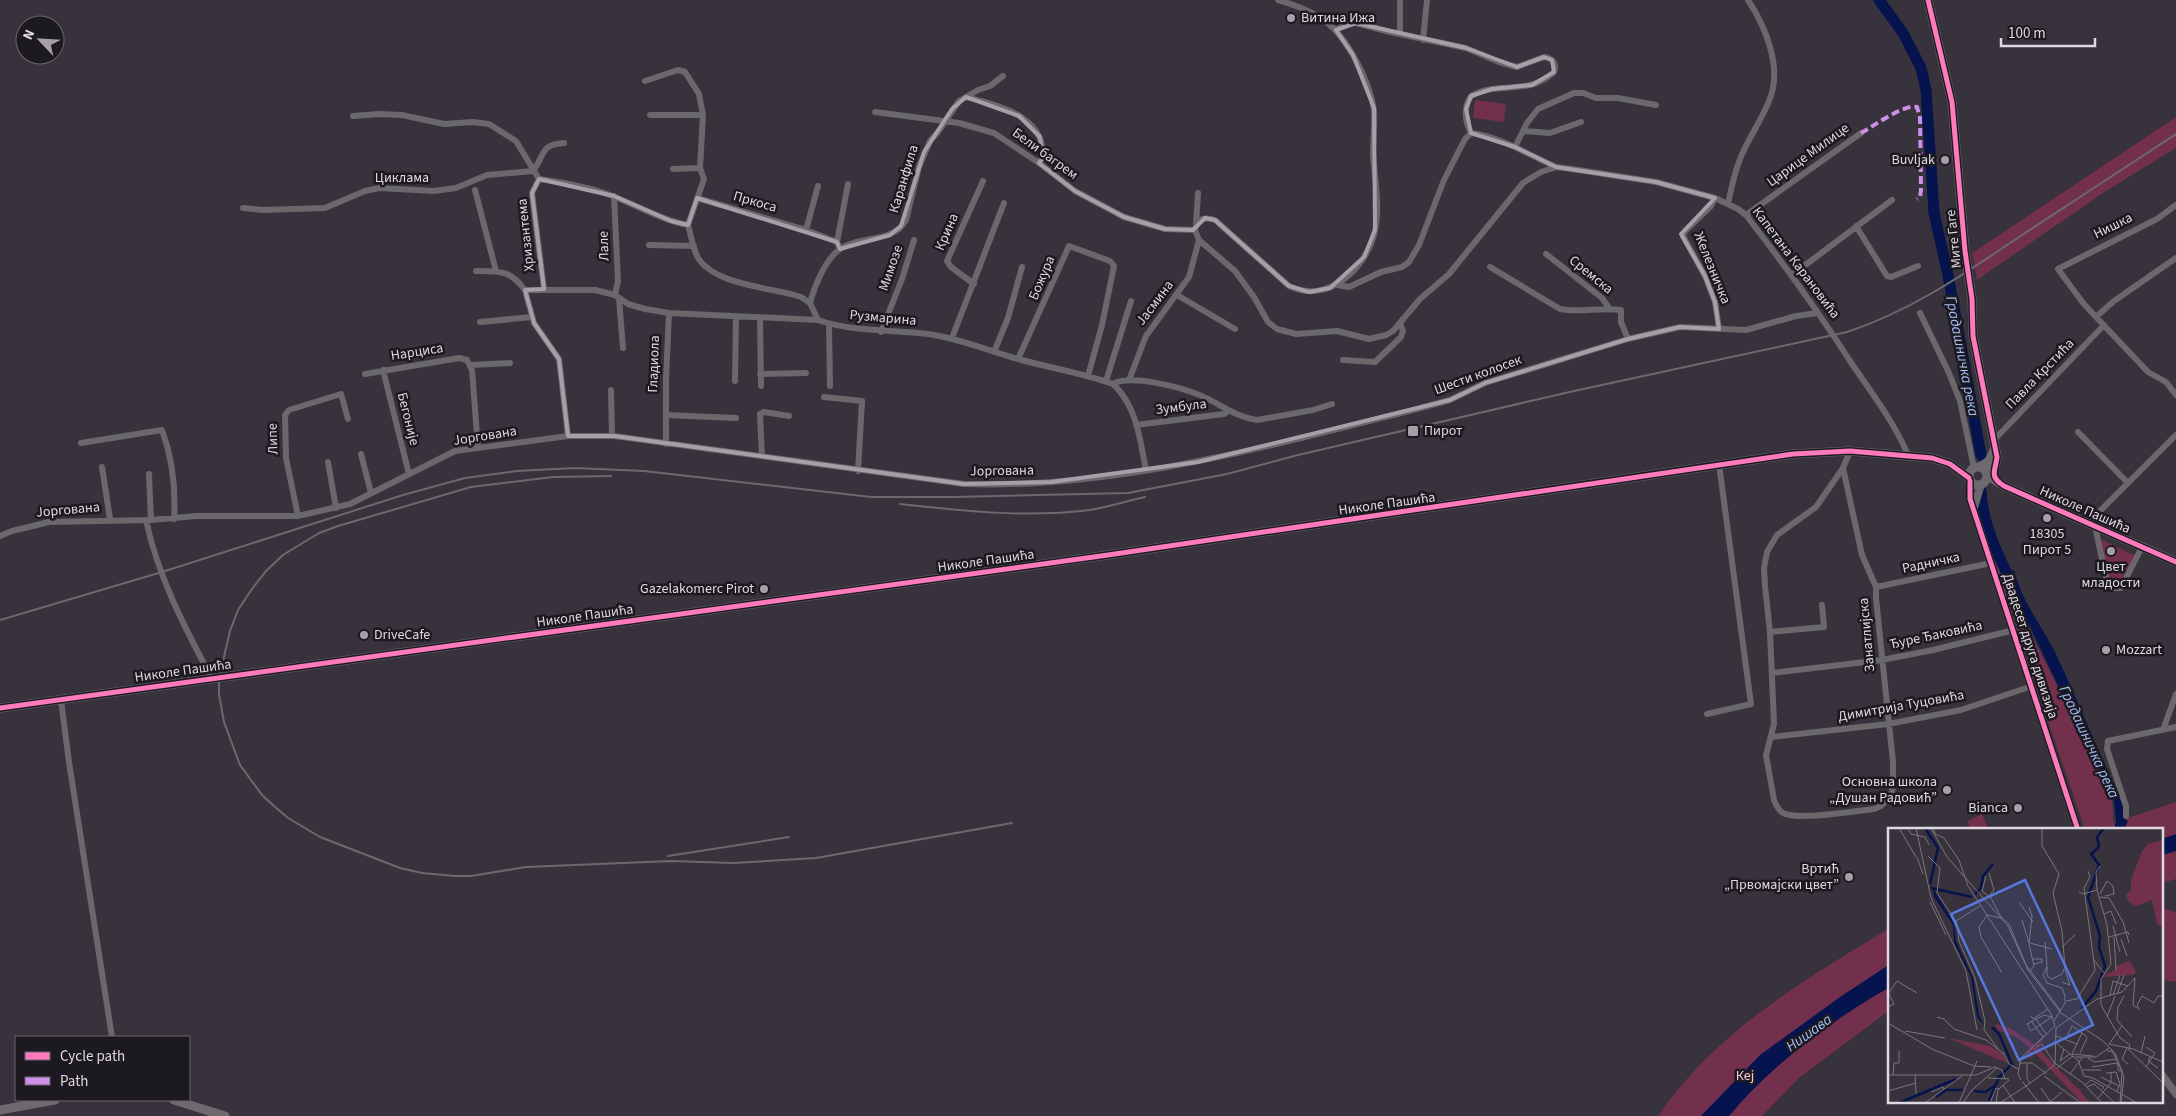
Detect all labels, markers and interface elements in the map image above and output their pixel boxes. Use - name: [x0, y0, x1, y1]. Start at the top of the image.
- place label: Витина Ижа: [1301, 8, 1375, 28]
- marker: Витина Ижа: [1285, 12, 1297, 24]
- north arrow: [15, 15, 65, 65]
- scale bar: [2001, 15, 2095, 47]
- text: 100 m: [2008, 23, 2046, 44]
- text: N: [18, 26, 40, 43]
- street label: Царице Милице: [1763, 118, 1853, 192]
- street label: Бели багрем: [1008, 123, 1082, 185]
- street label: Каранфила: [884, 142, 924, 216]
- place label: Buvljak: [1891, 150, 1935, 170]
- marker: Buvljak: [1939, 154, 1951, 166]
- street label: Циклама: [375, 168, 429, 188]
- street label: Пркоса: [731, 186, 779, 218]
- street label: Хризантема: [512, 198, 540, 272]
- street label: Капетана Карановића: [1747, 203, 1845, 323]
- street label: Нишка: [2090, 208, 2136, 244]
- street label: Мите Гаге: [1941, 209, 1967, 269]
- street label: Крина: [930, 210, 964, 254]
- street label: Железничка: [1688, 229, 1736, 307]
- street label: Лале: [593, 230, 615, 261]
- street label: Мимозе: [874, 242, 908, 294]
- street label: Сремска: [1565, 251, 1617, 299]
- street label: Божура: [1024, 253, 1060, 303]
- street label: Јасмина: [1131, 276, 1179, 330]
- water label: Градашничка река: [1940, 294, 1984, 418]
- street label: Рузмарина: [849, 305, 917, 331]
- street label: Павла Крстића: [2001, 334, 2079, 414]
- street label: Гладиола: [643, 335, 665, 393]
- street label: Нарциса: [389, 338, 445, 366]
- street label: Шести колосек: [1431, 350, 1525, 400]
- street label: Бегоније: [392, 390, 424, 448]
- street label: Зумбула: [1154, 394, 1208, 420]
- street label: Јоргована: [452, 421, 518, 451]
- place label: Пирот: [1424, 421, 1463, 441]
- street label: Липе: [262, 423, 284, 455]
- marker: Пирот: [1406, 424, 1420, 438]
- street label: Јоргована: [970, 460, 1034, 482]
- street label: Николе Пашића: [2036, 481, 2134, 539]
- street label: Николе Пашића: [1337, 487, 1437, 521]
- street label: Јоргована: [35, 497, 101, 523]
- marker: 18305 Пирот 5: [2041, 512, 2053, 524]
- place label: 18305 Пирот 5: [2023, 524, 2071, 560]
- street label: Николе Пашића: [936, 544, 1036, 578]
- marker: Цвет младости: [2105, 545, 2117, 557]
- street label: Радничка: [1900, 547, 1962, 579]
- place label: Цвет младости: [2082, 557, 2141, 593]
- street label: Двадесет друга дивизија: [1997, 571, 2063, 721]
- place label: Gazelakomerc Pirot: [640, 579, 754, 599]
- marker: Gazelakomerc Pirot: [758, 583, 770, 595]
- street label: Занатлијска: [1854, 597, 1880, 673]
- street label: Николе Пашића: [535, 599, 635, 633]
- street label: Ђуре Ђаковића: [1888, 615, 1984, 655]
- place label: DriveCafe: [374, 625, 430, 645]
- marker: DriveCafe: [358, 629, 370, 641]
- place label: Mozzart: [2116, 640, 2162, 660]
- marker: Mozzart: [2100, 644, 2112, 656]
- street label: Николе Пашића: [133, 654, 233, 688]
- water label: Градашничка река: [2054, 682, 2124, 802]
- street label: Димитрија Туцовића: [1836, 685, 1966, 727]
- place label: Основна школа „Душан Радовић”: [1829, 772, 1937, 808]
- marker: Основна школа „Душан Радовић”: [1941, 784, 1953, 796]
- place label: Bianca: [1968, 798, 2008, 818]
- marker: Bianca: [2012, 802, 2024, 814]
- inset map: [1888, 828, 2164, 1104]
- place label: Вртић „Првомајски цвет”: [1724, 859, 1839, 895]
- marker: Вртић „Првомајски цвет”: [1843, 871, 1855, 883]
- water label: Нишава: [1782, 1009, 1836, 1057]
- legend: [15, 1036, 190, 1101]
- text: Cycle path: [60, 1046, 125, 1067]
- park label: Кеј: [1736, 1066, 1754, 1086]
- text: Path: [60, 1071, 88, 1092]

